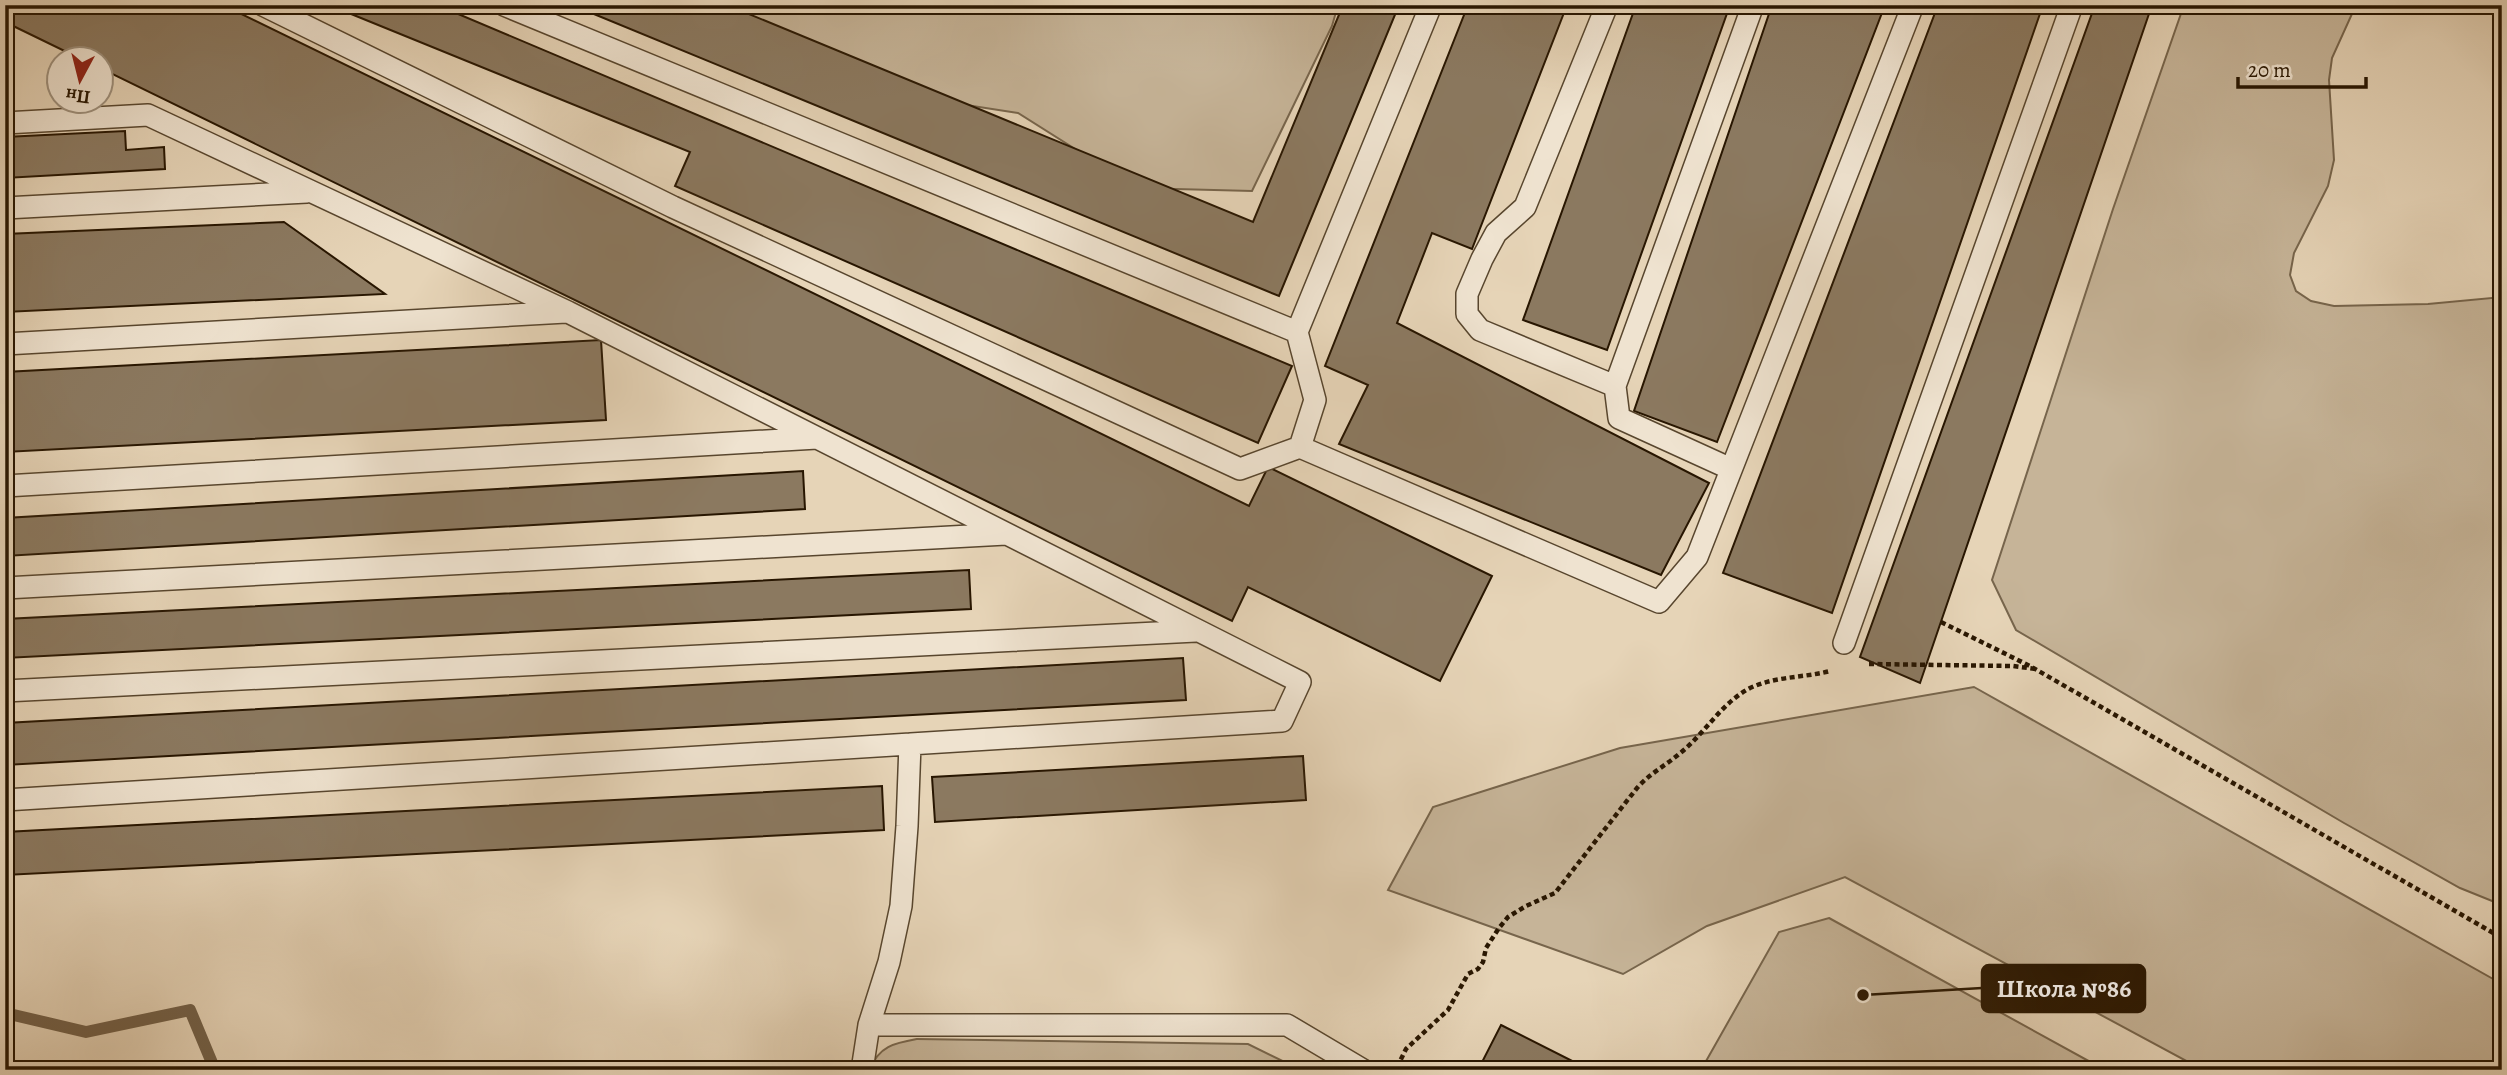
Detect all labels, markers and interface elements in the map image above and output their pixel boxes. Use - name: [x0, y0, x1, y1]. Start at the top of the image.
- north arrow: [46, 46, 116, 116]
- scale bar: [2238, 46, 2365, 90]
- text: 20 m: [2248, 56, 2291, 84]
- text: Пн: [64, 81, 92, 110]
- callout: Школа №86: [1982, 965, 2145, 1012]
- text: Школа №86: [1997, 971, 2131, 1006]

